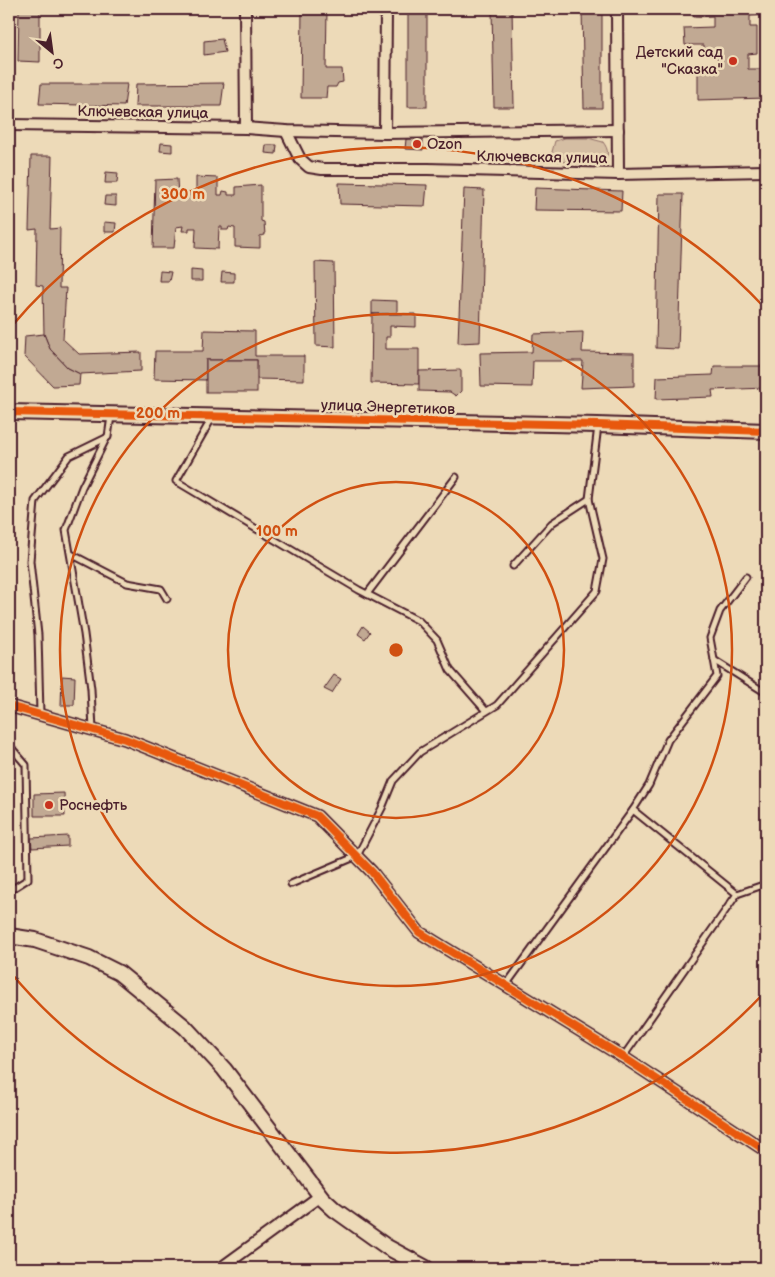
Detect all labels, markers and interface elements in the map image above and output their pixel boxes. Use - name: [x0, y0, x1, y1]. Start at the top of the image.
- north arrow: [28, 28, 78, 78]
- place label: Детский сад "Сказка": [636, 43, 723, 79]
- text: С: [49, 53, 66, 73]
- marker: Детский сад "Сказка": [727, 55, 739, 67]
- street label: Ключевская улица: [77, 102, 209, 123]
- place label: Ozon: [427, 135, 462, 154]
- marker: Ozon: [411, 138, 423, 150]
- street label: Ключевская улица: [476, 147, 608, 168]
- text: 300 m: [161, 185, 205, 204]
- street label: улица Энергетиков: [321, 396, 455, 419]
- text: 200 m: [136, 404, 180, 423]
- text: 100 m: [256, 522, 298, 541]
- centre of rings: [387, 641, 405, 659]
- place label: Роснефть: [59, 796, 128, 815]
- marker: Роснефть: [43, 799, 55, 811]

